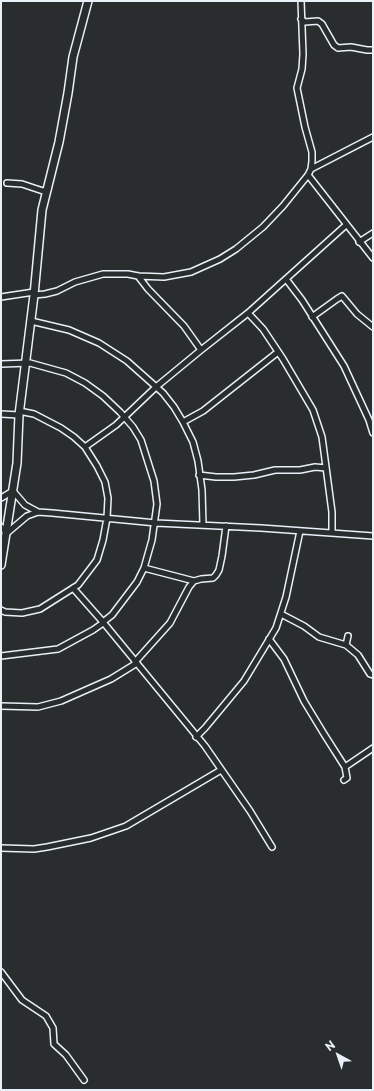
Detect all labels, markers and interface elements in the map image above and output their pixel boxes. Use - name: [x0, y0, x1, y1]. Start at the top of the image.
- north arrow: [318, 1035, 358, 1075]
- text: N: [321, 1036, 339, 1055]

